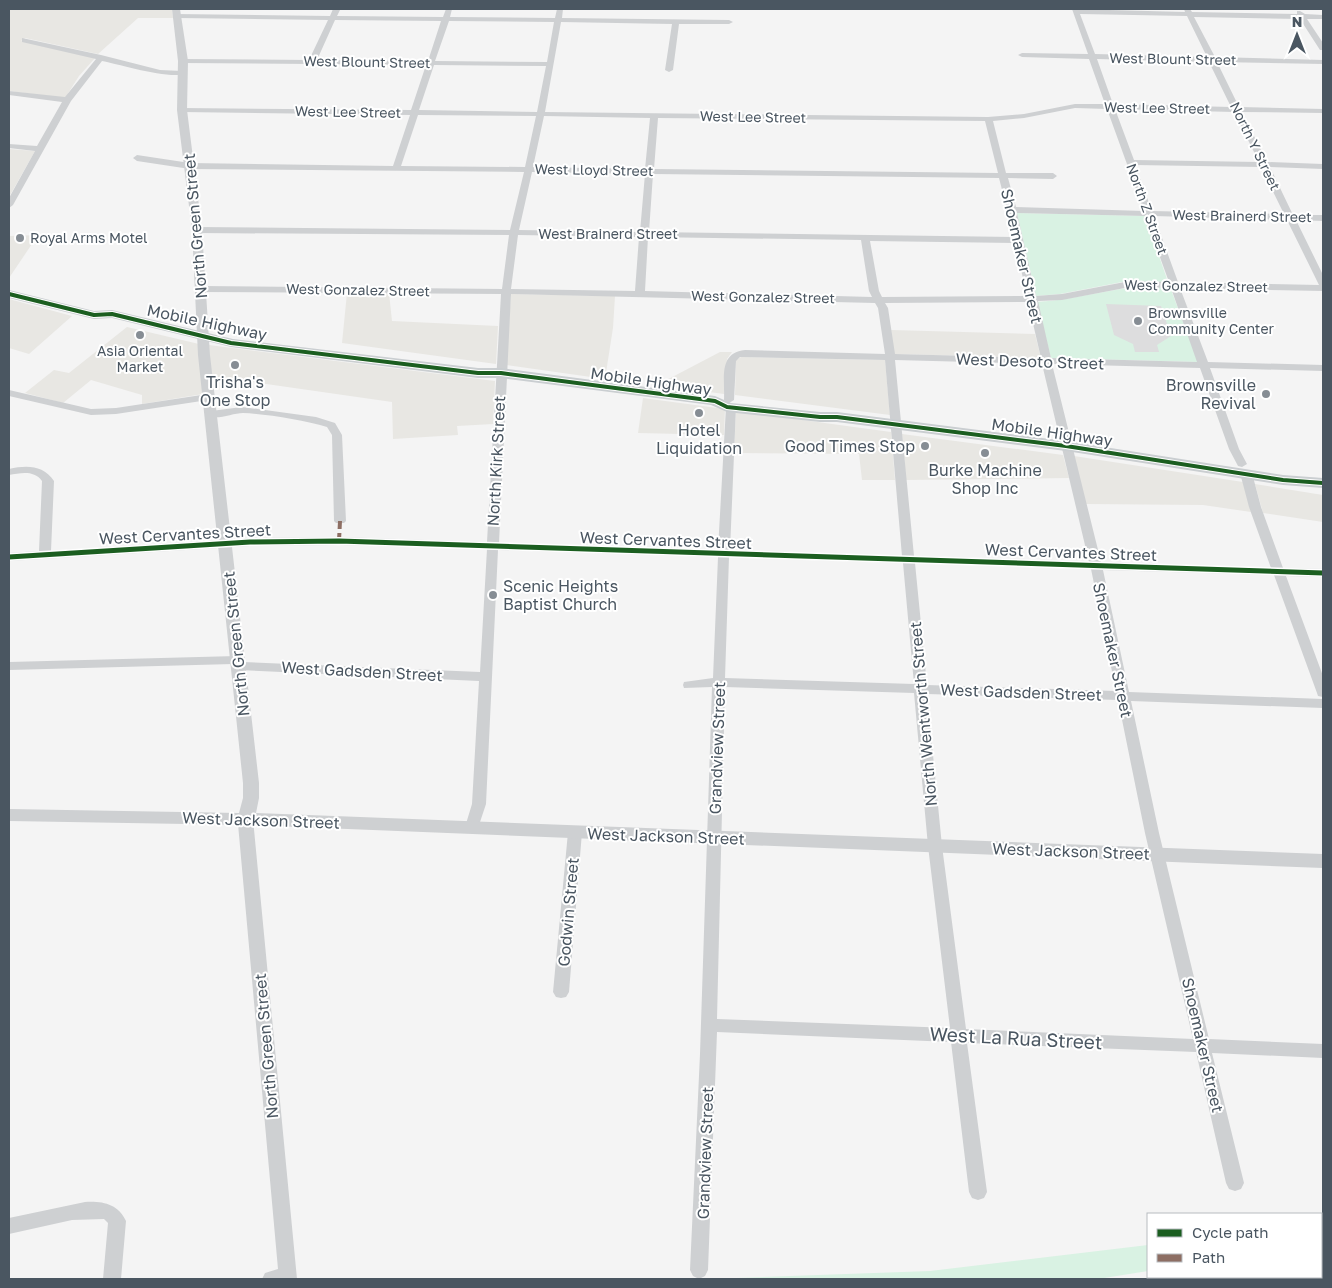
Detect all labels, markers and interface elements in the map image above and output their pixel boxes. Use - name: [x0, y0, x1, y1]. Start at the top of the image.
- north arrow: [1272, 10, 1322, 60]
- text: N: [1292, 13, 1302, 30]
- street label: West Blount Street: [1109, 49, 1237, 68]
- street label: West Blount Street: [303, 52, 431, 71]
- street label: West Lee Street: [1104, 98, 1210, 117]
- street label: North Y Street: [1227, 99, 1284, 193]
- street label: West Lee Street: [295, 102, 401, 121]
- street label: West Lee Street: [700, 107, 806, 126]
- street label: North Green Street: [179, 153, 211, 299]
- street label: West Lloyd Street: [534, 160, 654, 179]
- street label: North Z Street: [1123, 161, 1172, 257]
- street label: Shoemaker Street: [997, 187, 1047, 325]
- street label: West Brainerd Street: [1172, 206, 1312, 225]
- street label: West Brainerd Street: [538, 225, 678, 242]
- place label: Royal Arms Motel: [30, 229, 148, 246]
- marker: Royal Arms Motel: [14, 232, 26, 244]
- street label: West Gonzalez Street: [1124, 276, 1268, 295]
- street label: West Gonzalez Street: [286, 280, 430, 299]
- street label: West Gonzalez Street: [691, 287, 835, 306]
- street label: Mobile Highway: [145, 300, 269, 344]
- place label: Brownsville Community Center: [1148, 304, 1275, 337]
- marker: Brownsville Community Center: [1132, 315, 1144, 327]
- marker: Asia Oriental Market: [134, 329, 146, 341]
- place label: Asia Oriental Market: [97, 342, 183, 375]
- street label: West Desoto Street: [955, 348, 1105, 374]
- marker: Trisha's One Stop: [229, 359, 241, 371]
- street label: Mobile Highway: [589, 363, 713, 399]
- place label: Trisha's One Stop: [200, 372, 271, 410]
- place label: Brownsville Revival: [1166, 375, 1256, 413]
- marker: Brownsville Revival: [1260, 388, 1272, 400]
- street label: North Kirk Street: [483, 395, 509, 527]
- marker: Hotel Liquidation: [693, 407, 705, 419]
- street label: Mobile Highway: [990, 414, 1114, 450]
- place label: Hotel Liquidation: [656, 420, 742, 458]
- place label: Good Times Stop: [785, 436, 915, 456]
- marker: Good Times Stop: [919, 440, 931, 452]
- marker: Burke Machine Shop Inc: [979, 447, 991, 459]
- place label: Burke Machine Shop Inc: [928, 460, 1042, 498]
- street label: West Cervantes Street: [98, 520, 272, 548]
- street label: West Cervantes Street: [579, 527, 753, 553]
- street label: West Cervantes Street: [984, 539, 1158, 565]
- street label: North Green Street: [218, 571, 254, 717]
- place label: Scenic Heights Baptist Church: [503, 576, 618, 614]
- street label: Shoemaker Street: [1089, 581, 1137, 719]
- marker: Scenic Heights Baptist Church: [487, 589, 499, 601]
- street label: North Wentworth Street: [905, 621, 941, 807]
- street label: West Gadsden Street: [281, 657, 443, 685]
- street label: West Gadsden Street: [940, 679, 1102, 705]
- street label: Grandview Street: [705, 681, 729, 815]
- street label: West Jackson Street: [182, 807, 340, 833]
- street label: West Jackson Street: [587, 823, 745, 849]
- street label: West Jackson Street: [992, 838, 1150, 864]
- street label: Godwin Street: [553, 857, 583, 967]
- street label: North Green Street: [250, 973, 282, 1119]
- street label: Shoemaker Street: [1178, 976, 1228, 1114]
- street label: West La Rua Street: [929, 1021, 1103, 1054]
- street label: Grandview Street: [693, 1086, 717, 1220]
- legend: [1147, 1213, 1322, 1278]
- text: Cycle path: [1192, 1223, 1268, 1241]
- text: Path: [1192, 1248, 1225, 1266]

